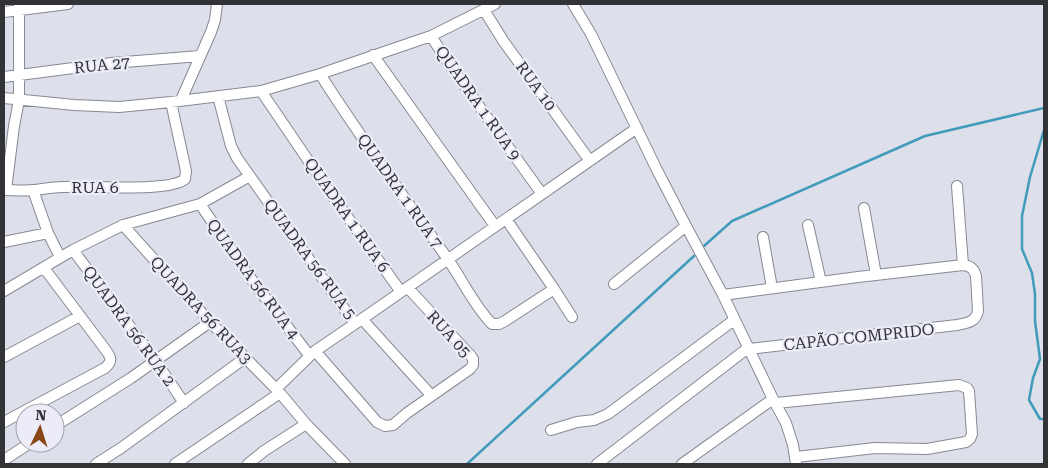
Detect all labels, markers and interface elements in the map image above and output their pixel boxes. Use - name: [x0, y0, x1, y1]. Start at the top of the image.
- street label: QUADRA 1 RUA 9: [431, 42, 525, 164]
- street label: RUA 27: [73, 53, 131, 77]
- street label: RUA 10: [512, 58, 560, 114]
- street label: QUADRA 1 RUA 7: [353, 130, 447, 252]
- street label: QUADRA 1 RUA 6: [300, 154, 394, 276]
- street label: RUA 6: [71, 178, 119, 197]
- street label: QUADRA 56 RUA 5: [260, 195, 360, 323]
- street label: QUADRA 56 RUA 4: [203, 215, 303, 343]
- street label: QUADRA 56 RUA3: [146, 252, 256, 368]
- street label: QUADRA 56 RUA 2: [79, 262, 179, 390]
- street label: RUA 05: [423, 307, 475, 361]
- street label: CAPÃO COMPRIDO: [783, 320, 935, 354]
- north arrow: [15, 403, 65, 453]
- text: N: [35, 407, 47, 423]

